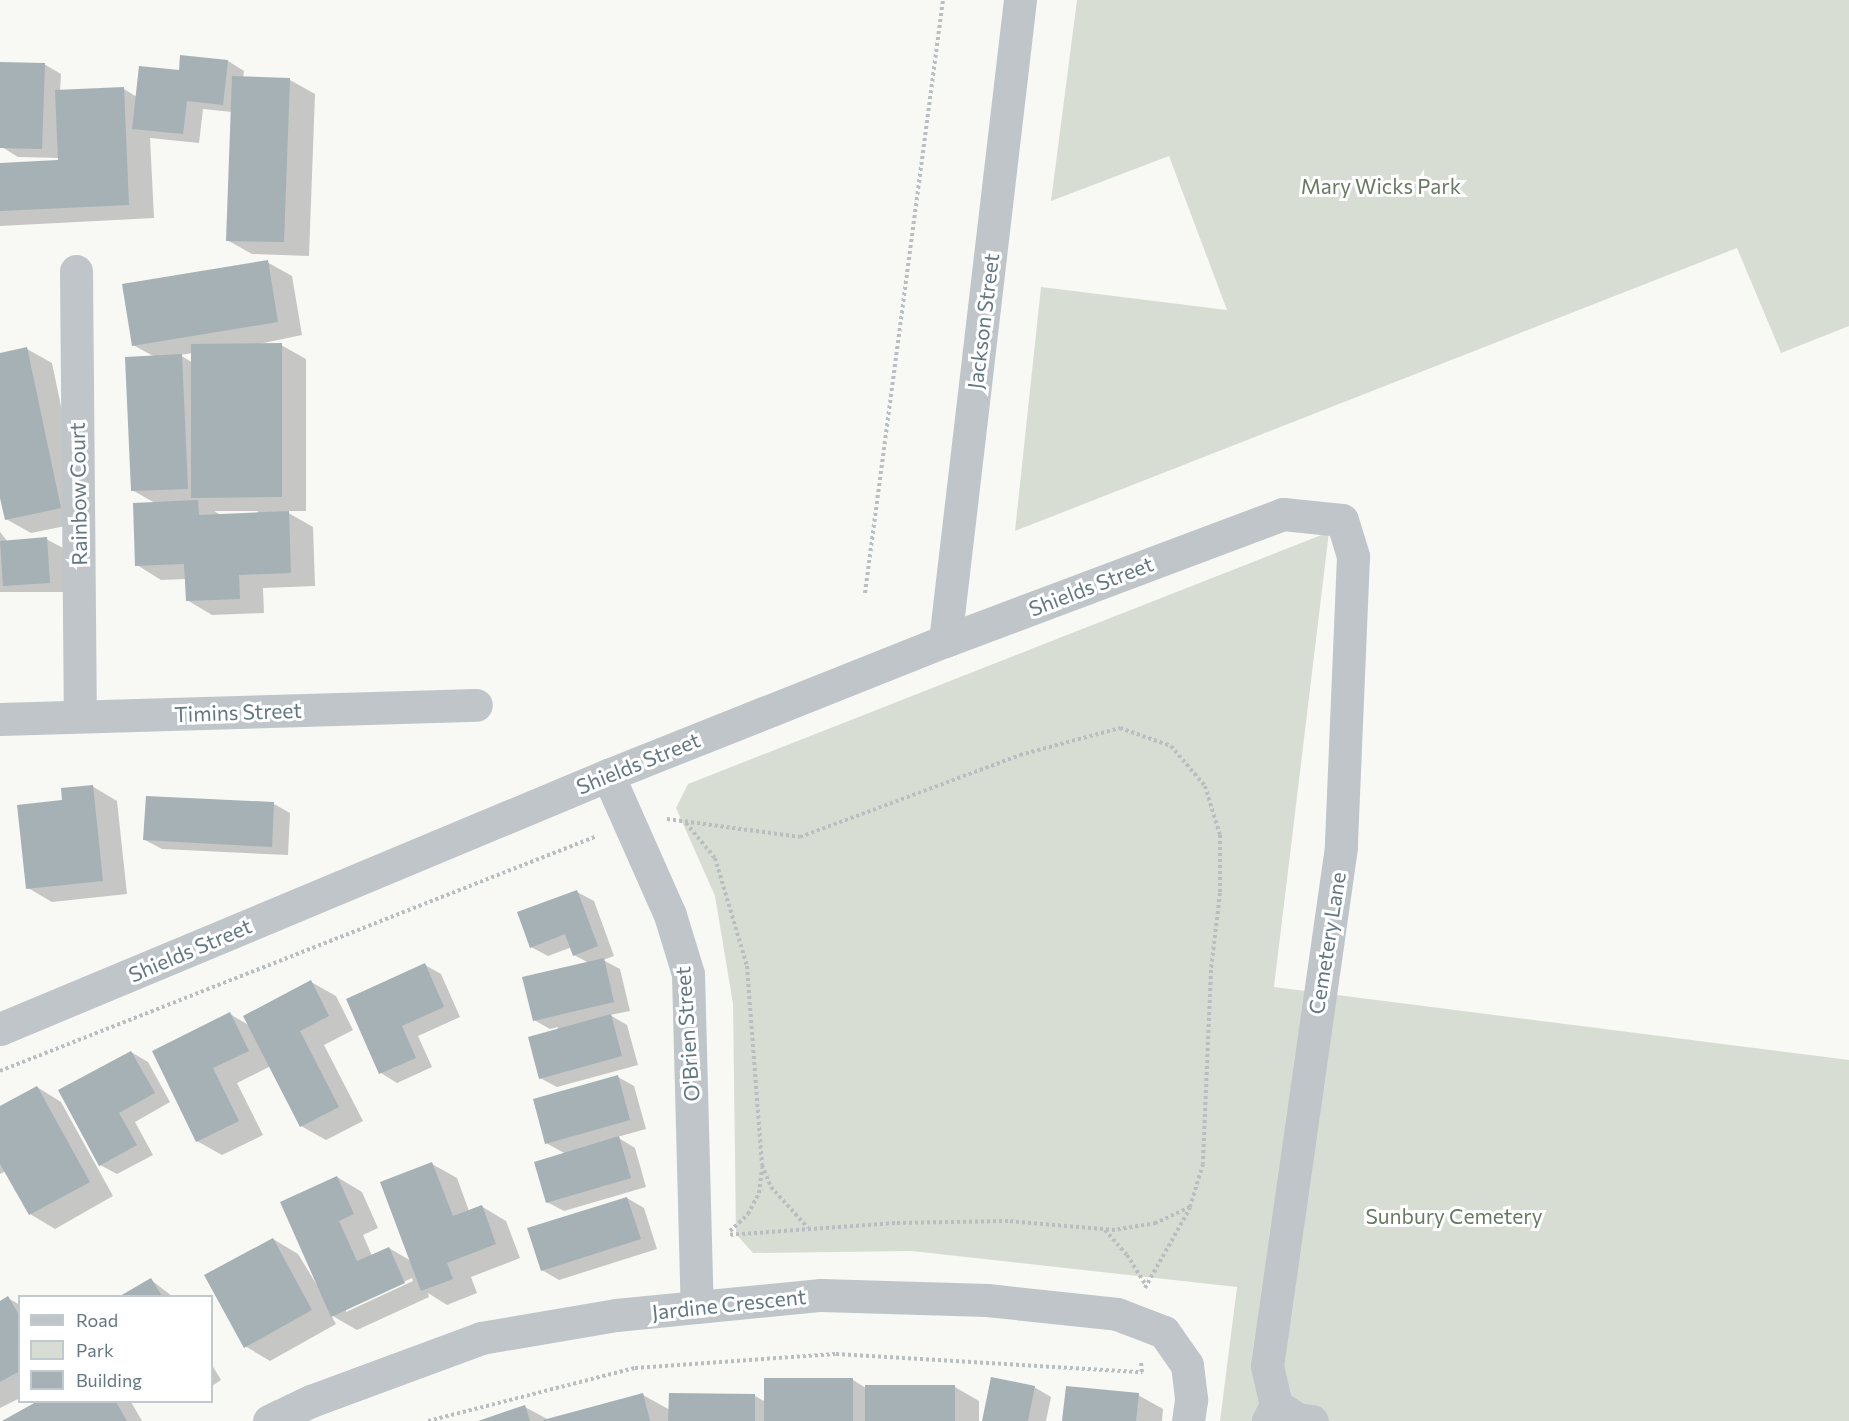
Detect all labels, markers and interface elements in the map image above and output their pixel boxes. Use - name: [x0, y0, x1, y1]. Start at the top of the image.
- park label: Mary Wicks Park: [1301, 173, 1461, 199]
- street label: Jackson Street: [962, 252, 1004, 390]
- street label: Rainbow Court: [64, 422, 92, 566]
- street label: Shields Street: [1025, 551, 1157, 621]
- street label: Timins Street: [174, 697, 302, 727]
- street label: Shields Street: [572, 727, 704, 799]
- street label: Cemetery Lane: [1303, 870, 1351, 1016]
- street label: Shields Street: [125, 913, 255, 987]
- street label: O'Brien Street: [670, 966, 704, 1102]
- park label: Sunbury Cemetery: [1365, 1203, 1543, 1229]
- street label: Jardine Crescent: [651, 1283, 807, 1325]
- legend: [18, 1295, 213, 1403]
- text: Road: [76, 1309, 118, 1331]
- text: Park: [76, 1339, 114, 1361]
- text: Building: [76, 1369, 142, 1391]

